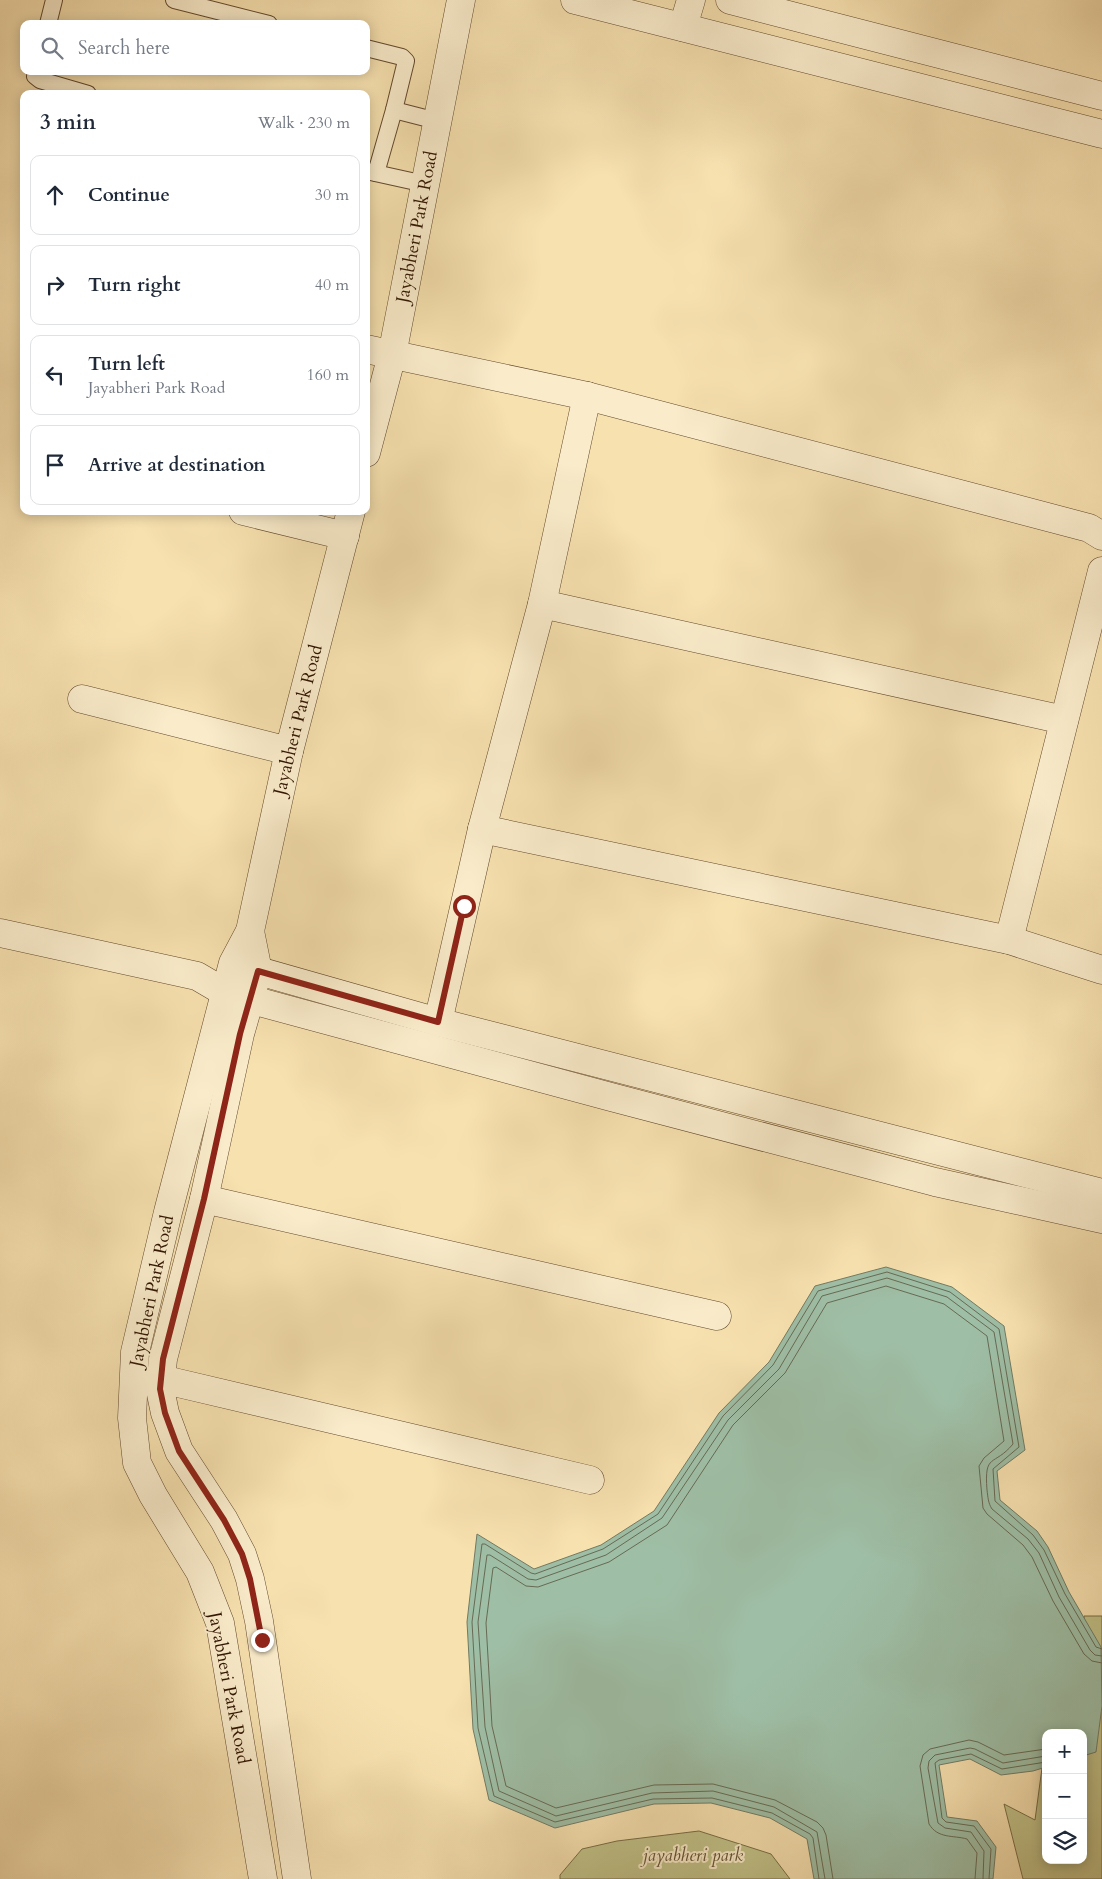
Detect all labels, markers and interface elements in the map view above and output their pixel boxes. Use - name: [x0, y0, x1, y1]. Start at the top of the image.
- search box: [20, 20, 370, 75]
- icon: search: [38, 34, 66, 62]
- text: Search here: [78, 35, 170, 61]
- text: 3 min: [40, 108, 96, 137]
- text: Walk · 230 m: [258, 112, 350, 134]
- street label: Jayabheri Park Road: [389, 148, 444, 308]
- icon: ahead: [41, 181, 69, 209]
- text: Continue: [88, 182, 170, 208]
- text: 30 m: [315, 184, 349, 206]
- icon: right: [41, 271, 69, 299]
- text: Turn right: [88, 272, 180, 298]
- text: 40 m: [315, 274, 349, 296]
- text: Turn left: [88, 351, 165, 377]
- icon: left: [41, 361, 69, 389]
- text: 160 m: [307, 364, 349, 386]
- text: Jayabheri Park Road: [88, 377, 225, 399]
- icon: arrive: [41, 451, 69, 479]
- text: Arrive at destination: [88, 452, 265, 478]
- street label: Jayabheri Park Road: [266, 642, 329, 801]
- route start: [453, 895, 476, 918]
- street label: Jayabheri Park Road: [123, 1213, 180, 1372]
- street label: Jayabheri Park Road: [201, 1607, 256, 1767]
- route end: [251, 1629, 274, 1652]
- map controls: [1042, 1729, 1087, 1864]
- button: +: [1042, 1729, 1087, 1774]
- button: −: [1042, 1774, 1087, 1819]
- button: layers: [1042, 1819, 1087, 1864]
- park label: jayabheri park: [640, 1843, 743, 1868]

